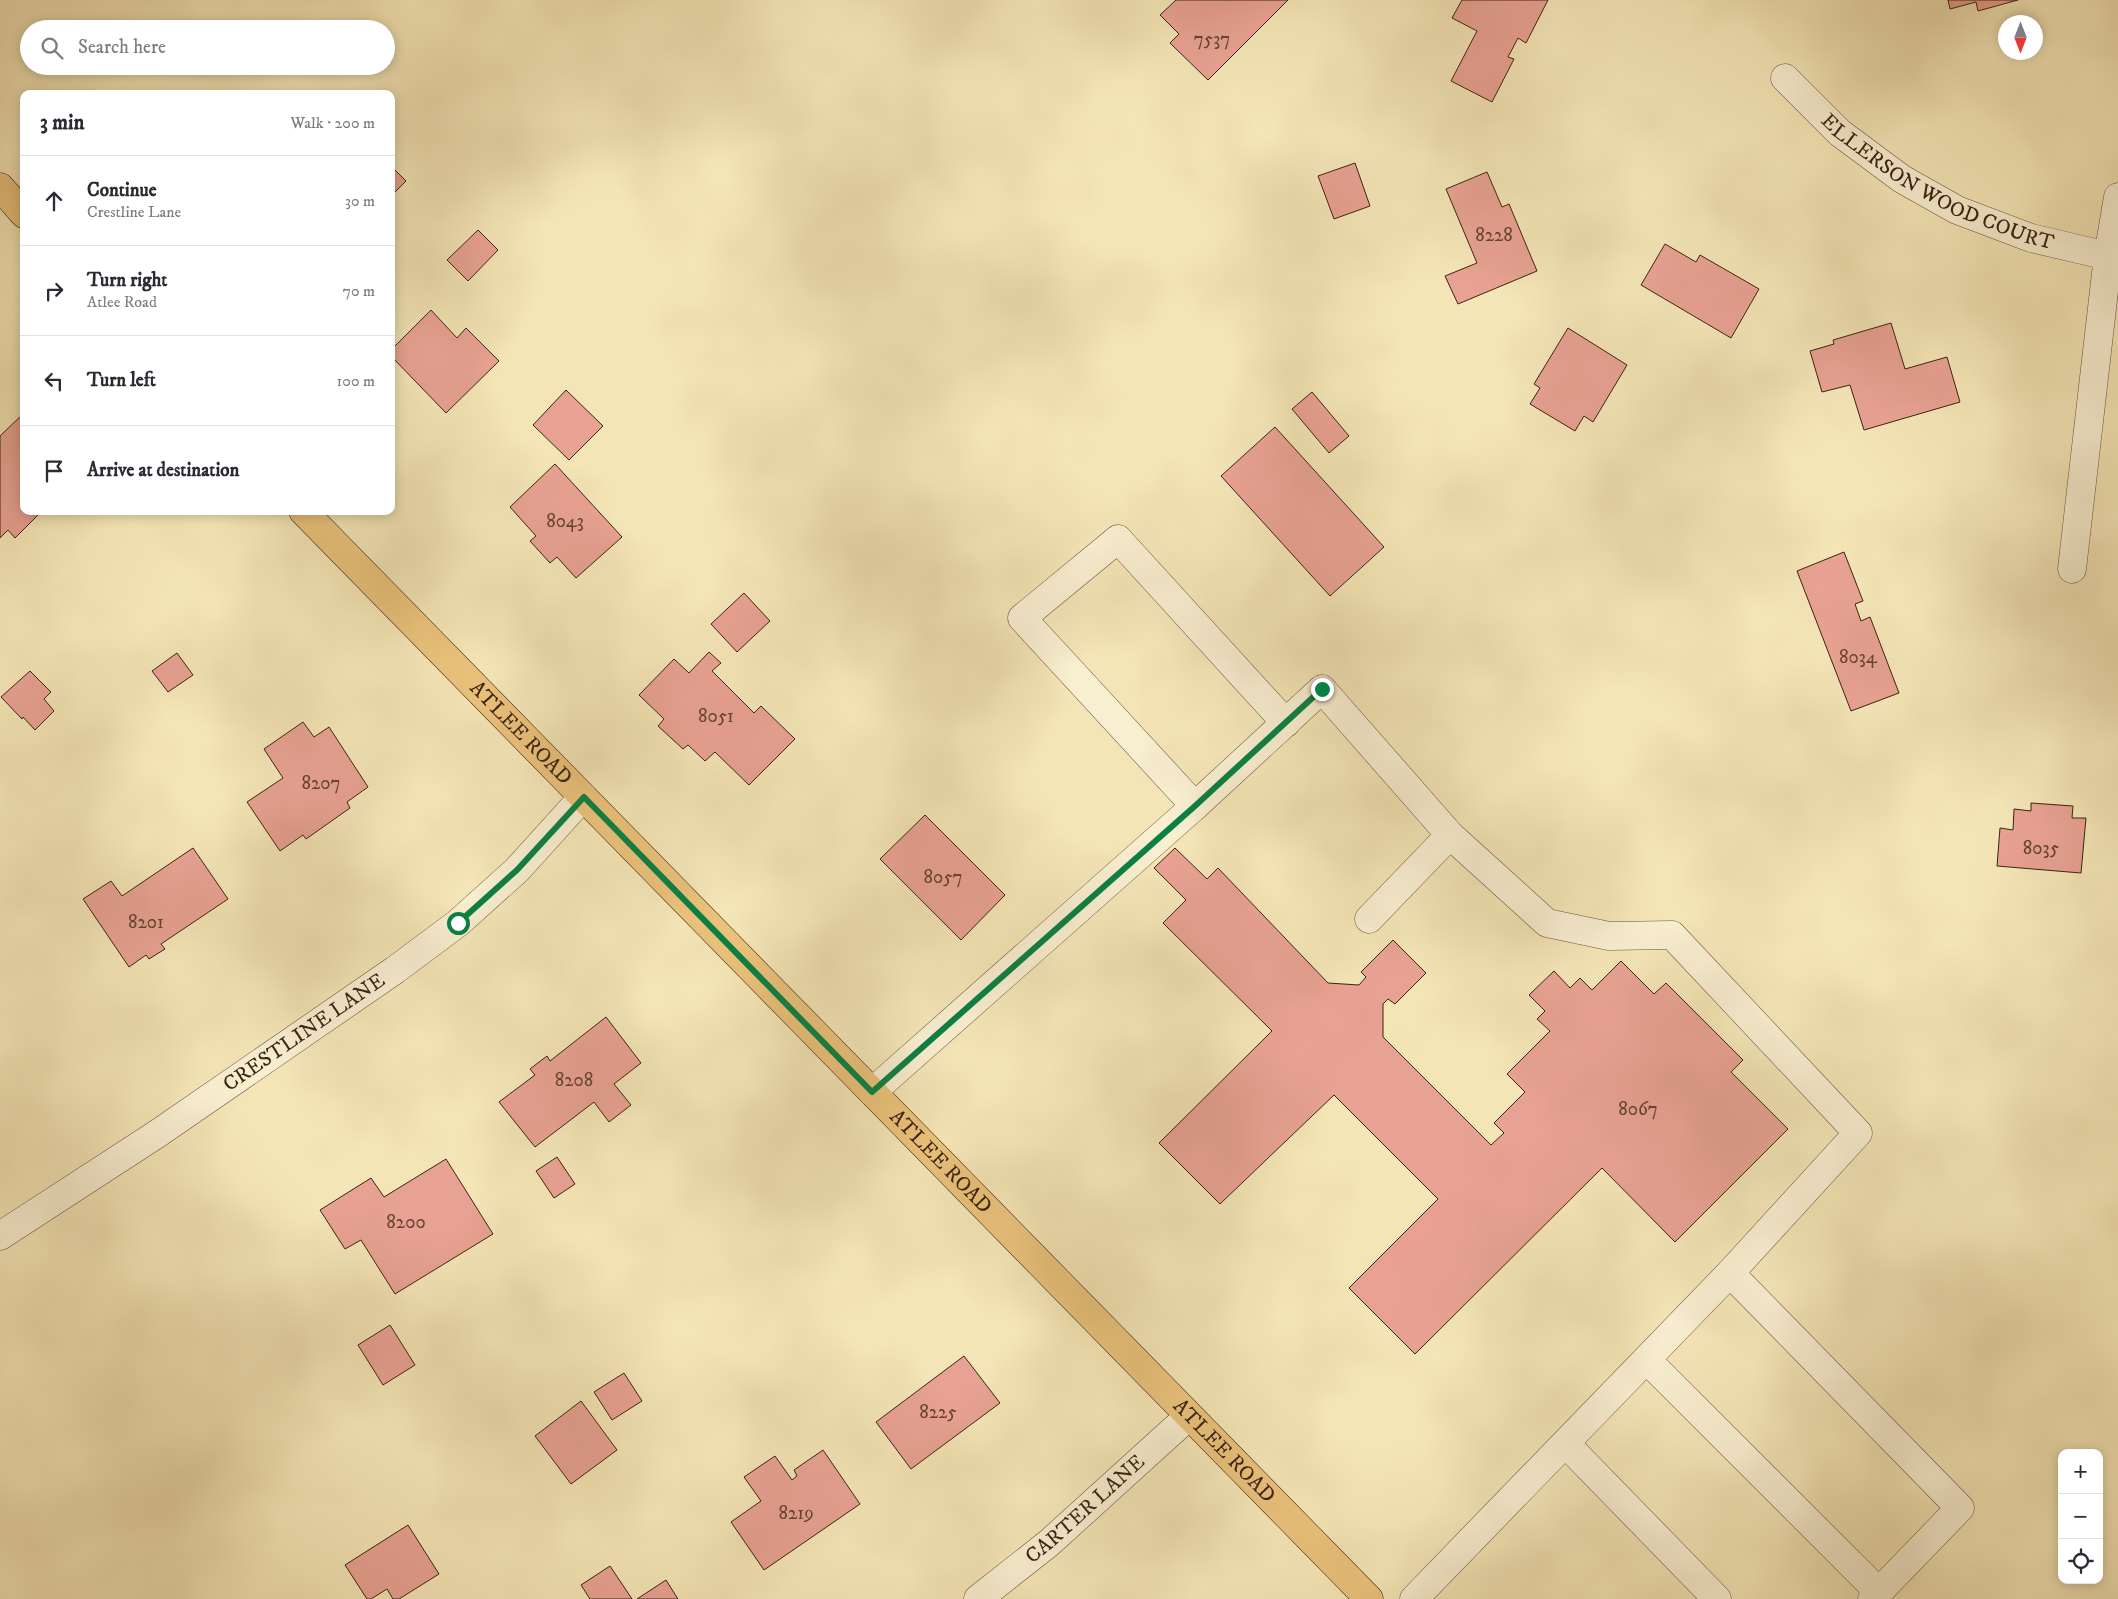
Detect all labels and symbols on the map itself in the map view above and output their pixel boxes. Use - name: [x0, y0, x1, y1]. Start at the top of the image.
- north arrow: [1998, 15, 2043, 60]
- house number: 7537: [1194, 28, 1230, 51]
- street label: ELLERSON WOOD COURT: [1815, 108, 2057, 256]
- house number: 8228: [1475, 224, 1513, 247]
- house number: 8043: [546, 510, 584, 533]
- house number: 8034: [1839, 646, 1878, 669]
- street label: ATLEE ROAD: [464, 676, 577, 791]
- route end: [1311, 678, 1334, 701]
- house number: 8051: [698, 705, 734, 728]
- house number: 8207: [301, 772, 341, 795]
- house number: 8035: [2023, 837, 2060, 860]
- house number: 8057: [923, 866, 963, 889]
- house number: 8201: [128, 911, 164, 934]
- route start: [447, 912, 470, 935]
- street label: CRESTLINE LANE: [218, 968, 390, 1098]
- house number: 8208: [555, 1069, 593, 1092]
- house number: 8067: [1618, 1098, 1658, 1121]
- street label: ATLEE ROAD: [884, 1104, 997, 1219]
- house number: 8200: [386, 1211, 426, 1234]
- street label: ATLEE ROAD: [1167, 1393, 1281, 1509]
- house number: 8225: [919, 1401, 957, 1424]
- street label: CARTER LANE: [1020, 1449, 1151, 1569]
- house number: 8219: [778, 1502, 814, 1525]

